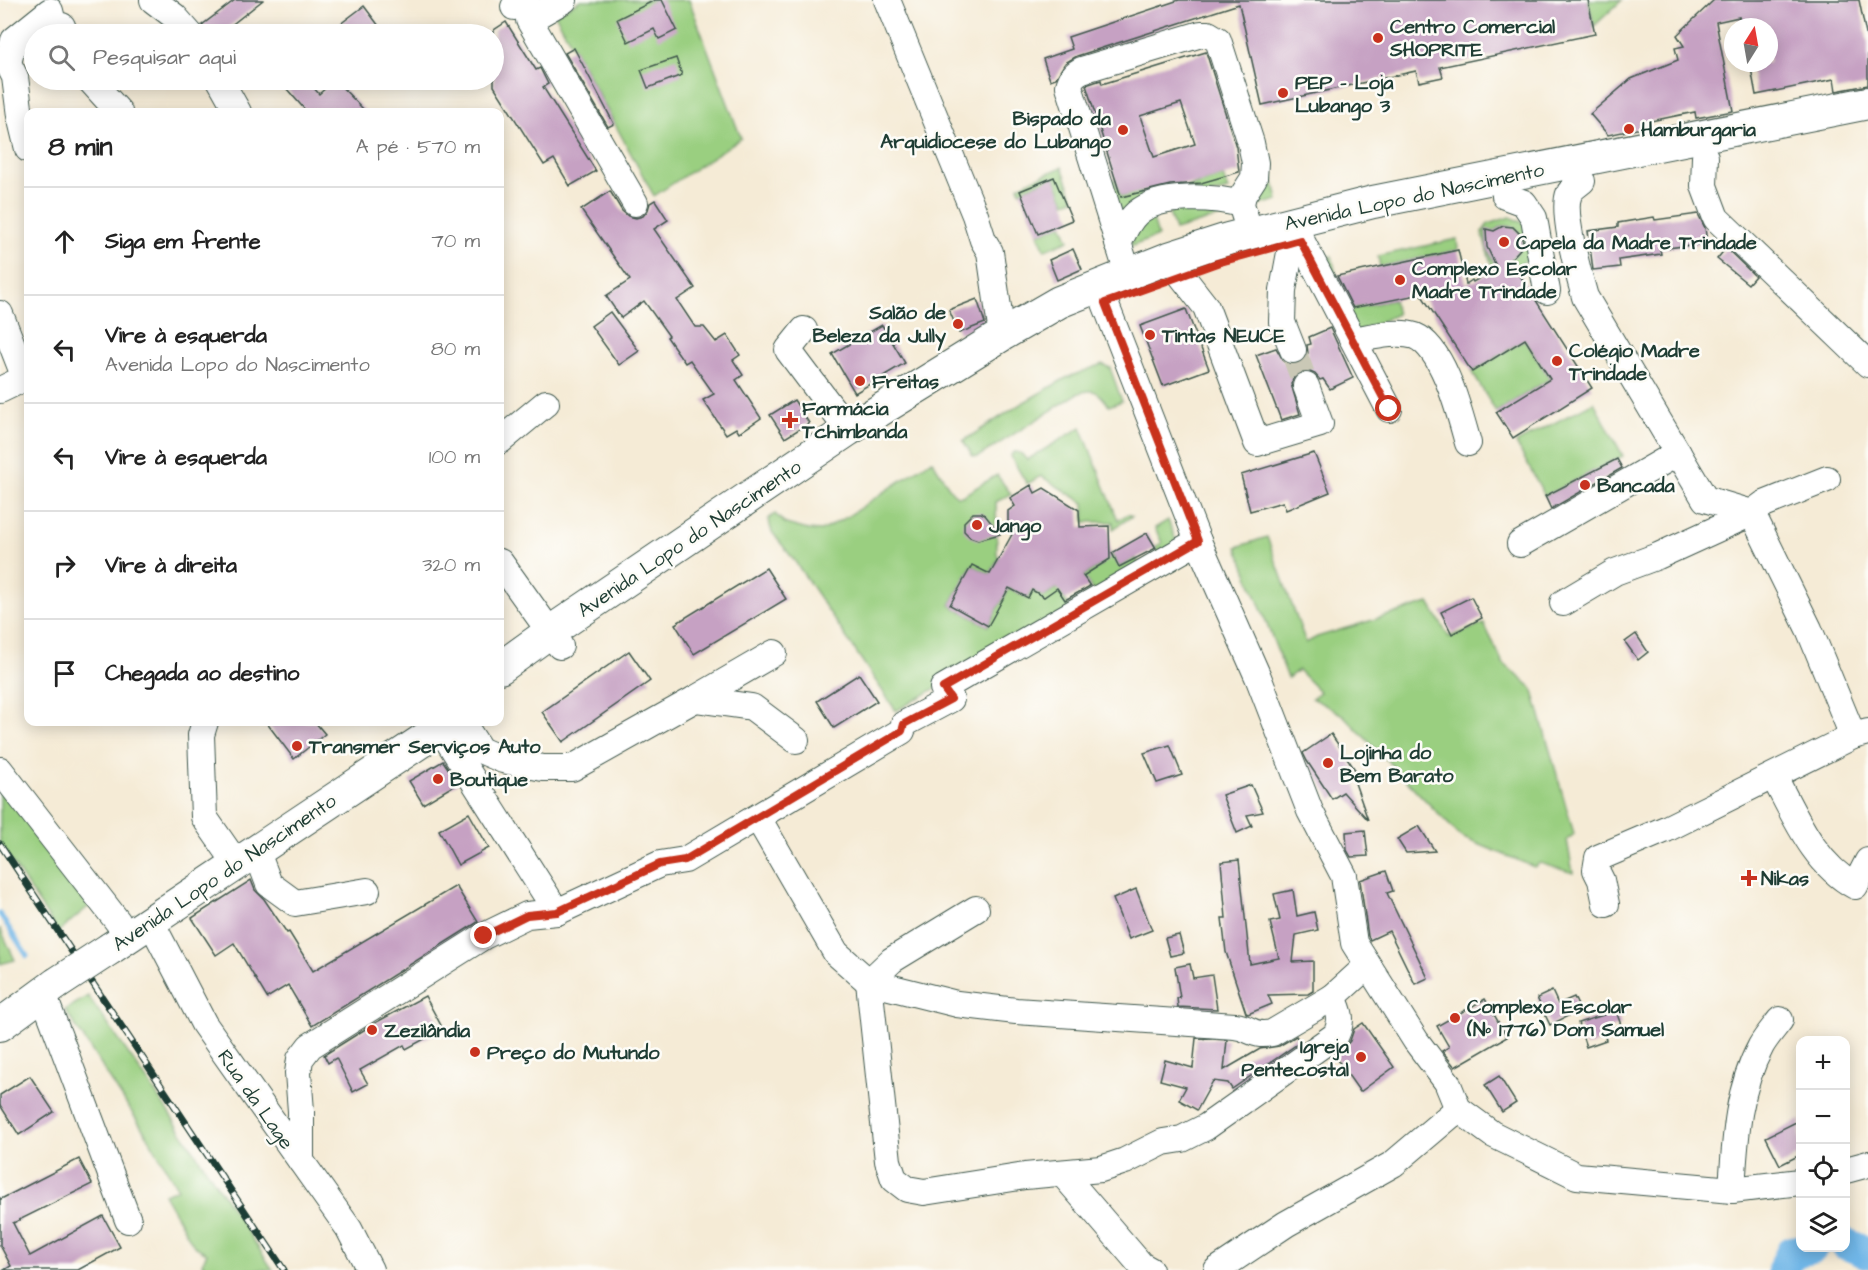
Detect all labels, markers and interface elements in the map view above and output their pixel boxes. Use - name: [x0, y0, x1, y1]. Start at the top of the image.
- place label: Centro Comercial SHOPRITE: [1389, 13, 1555, 64]
- north arrow: [1724, 18, 1778, 72]
- search box: [24, 24, 504, 90]
- marker: Centro Comercial SHOPRITE: [1371, 31, 1385, 45]
- icon: search: [45, 41, 78, 74]
- text: Pesquisar aqui: [93, 42, 236, 73]
- place label: PEP - Loja Lubango 3: [1295, 69, 1394, 121]
- marker: PEP - Loja Lubango 3: [1276, 86, 1290, 100]
- place label: Bispado da Arquidiocese do Lubango: [880, 105, 1112, 157]
- place label: Hamburgaria: [1641, 116, 1757, 145]
- marker: Hamburgaria: [1622, 122, 1636, 136]
- marker: Bispado da Arquidiocese do Lubango: [1116, 123, 1130, 137]
- text: 8 min: [48, 129, 112, 165]
- text: A pé · 570 m: [356, 133, 480, 161]
- street label: Avenida Lopo do Nascimento: [1282, 156, 1547, 238]
- icon: ahead: [48, 225, 81, 258]
- text: Siga em frente: [105, 226, 261, 257]
- text: 70 m: [432, 227, 480, 255]
- place label: Capela da Madre Trindade: [1516, 229, 1757, 257]
- marker: Capela da Madre Trindade: [1497, 235, 1511, 249]
- place label: Complexo Escolar Madre Trindade: [1412, 255, 1578, 306]
- marker: Complexo Escolar Madre Trindade: [1393, 273, 1407, 287]
- place label: Salão de Beleza da Jully: [812, 299, 946, 351]
- marker: Salão de Beleza da Jully: [951, 317, 965, 331]
- text: Vire à esquerda: [105, 320, 267, 351]
- place label: Tintas NEUCE: [1161, 322, 1286, 350]
- marker: Tintas NEUCE: [1143, 328, 1157, 342]
- icon: left: [48, 333, 81, 366]
- text: 80 m: [431, 335, 480, 363]
- place label: Colégio Madre Trindade: [1568, 337, 1700, 388]
- text: Avenida Lopo do Nascimento: [105, 351, 370, 379]
- marker: Colégio Madre Trindade: [1550, 354, 1564, 368]
- place label: Freitas: [872, 368, 939, 396]
- marker: Freitas: [853, 374, 867, 388]
- place label: Farmácia Tchimbanda: [801, 395, 908, 446]
- route start: [1375, 395, 1401, 421]
- marker: Farmácia Tchimbanda: [783, 413, 797, 427]
- icon: left: [48, 441, 81, 474]
- text: Vire à esquerda: [105, 442, 267, 473]
- text: 100 m: [429, 443, 480, 471]
- street label: Avenida Lopo do Nascimento: [572, 453, 807, 624]
- place label: Bancada: [1597, 472, 1675, 500]
- marker: Bancada: [1578, 478, 1592, 492]
- place label: Jango: [988, 512, 1042, 541]
- marker: Jango: [970, 518, 984, 532]
- icon: right: [48, 549, 81, 582]
- text: Vire à direita: [105, 550, 237, 581]
- text: 320 m: [422, 551, 480, 579]
- icon: arrive: [48, 657, 81, 690]
- text: Chegada ao destino: [105, 658, 299, 689]
- place label: Transmer Serviços Auto: [308, 733, 541, 761]
- marker: Transmer Serviços Auto: [290, 739, 304, 753]
- place label: Lojinha do Bem Barato: [1340, 739, 1454, 790]
- marker: Lojinha do Bem Barato: [1321, 756, 1335, 770]
- place label: Boutique: [450, 766, 528, 794]
- marker: Boutique: [431, 772, 445, 786]
- street label: Avenida Lopo do Nascimento: [107, 787, 342, 958]
- place label: Nikas: [1761, 865, 1809, 893]
- marker: Nikas: [1742, 871, 1756, 885]
- route end: [470, 922, 496, 948]
- place label: Complexo Escolar (Nº 1776) Dom Samuel: [1466, 993, 1664, 1044]
- marker: Complexo Escolar (Nº 1776) Dom Samuel: [1448, 1011, 1462, 1025]
- place label: Zezilândia: [384, 1017, 471, 1045]
- marker: Zezilândia: [365, 1023, 379, 1037]
- place label: Igreja Pentecostal: [1241, 1033, 1350, 1084]
- map controls: [1796, 1036, 1850, 1252]
- button: +: [1796, 1036, 1850, 1090]
- place label: Preço do Mutundo: [487, 1039, 660, 1067]
- street label: Rua da Lage: [210, 1044, 300, 1156]
- marker: Preço do Mutundo: [468, 1045, 482, 1059]
- marker: Igreja Pentecostal: [1354, 1050, 1368, 1064]
- button: −: [1796, 1090, 1850, 1144]
- button: locate: [1796, 1144, 1850, 1198]
- button: layers: [1796, 1198, 1850, 1252]

